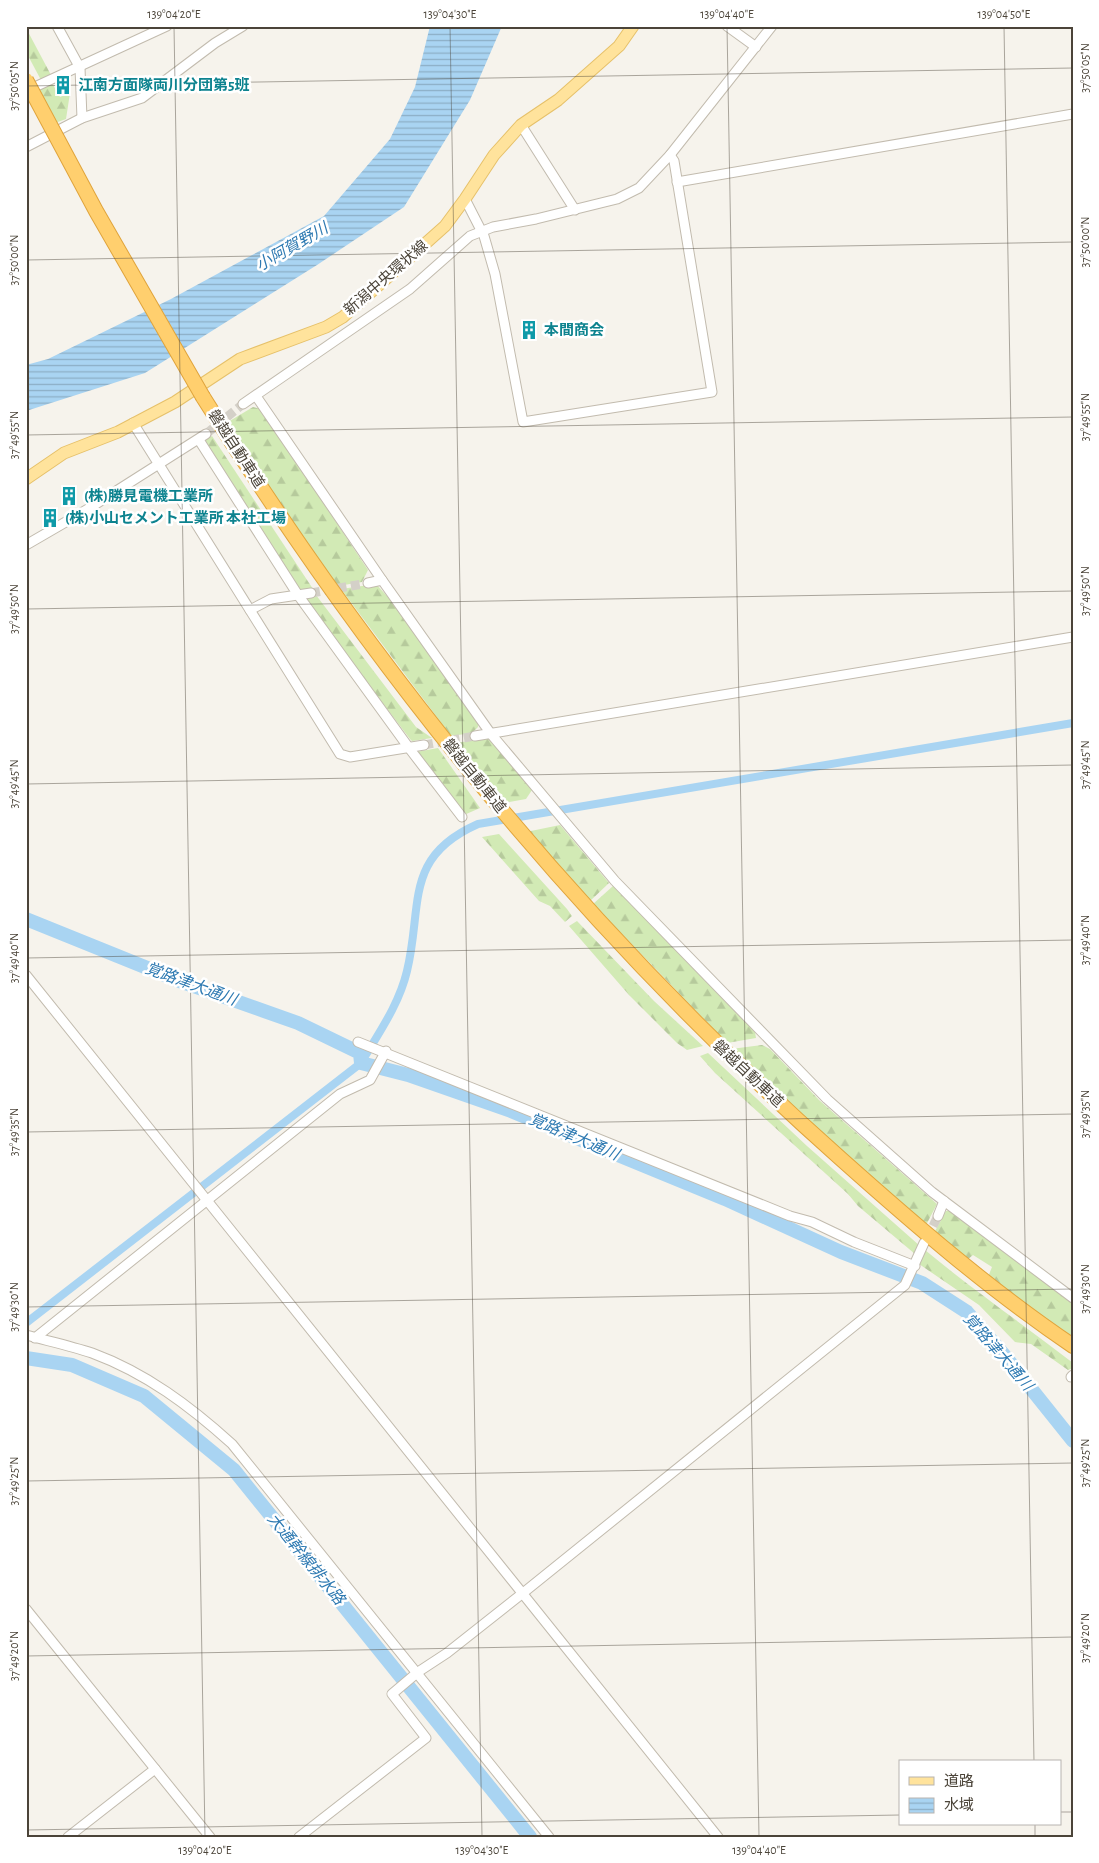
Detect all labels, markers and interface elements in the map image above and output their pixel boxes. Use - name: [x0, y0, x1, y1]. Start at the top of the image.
- text: 139°04'20"E: [147, 8, 201, 20]
- text: 139°04'30"E: [424, 8, 477, 20]
- text: 139°04'40"E: [700, 8, 754, 20]
- text: 139°04'50"E: [978, 8, 1031, 20]
- text: 37°50'05"N: [1079, 43, 1091, 93]
- text: 37°50'05"N: [8, 61, 20, 111]
- building icon: 江南方面隊両川分団第5班: [52, 74, 74, 96]
- place label: 江南方面隊両川分団第5班: [78, 77, 249, 93]
- text: 37°50'00"N: [1079, 216, 1091, 268]
- water label: 小阿賀野川: [253, 218, 332, 274]
- text: 37°50'00"N: [8, 234, 20, 286]
- street label: 新潟中央環状線: [340, 236, 431, 318]
- building icon: 本間商会: [518, 319, 540, 341]
- place label: 本間商会: [544, 322, 604, 338]
- text: 37°49'55"N: [1079, 393, 1091, 441]
- street label: 磐越自動車道: [205, 407, 268, 491]
- text: 37°49'55"N: [8, 411, 20, 459]
- building icon: (株)勝見電機工業所: [58, 485, 80, 507]
- place label: (株)勝見電機工業所: [84, 487, 213, 504]
- building icon: (株)小山セメント工業所 本社工場: [39, 507, 61, 529]
- place label: (株)小山セメント工業所 本社工場: [65, 509, 286, 526]
- text: 37°49'50"N: [1079, 566, 1091, 616]
- text: 37°49'50"N: [8, 584, 20, 634]
- street label: 磐越自動車道: [440, 736, 509, 816]
- text: 37°49'45"N: [1079, 740, 1091, 790]
- text: 37°49'45"N: [8, 759, 20, 809]
- text: 37°49'40"N: [1079, 915, 1091, 965]
- text: 37°49'40"N: [8, 933, 20, 983]
- water label: 覚路津大通川: [143, 959, 241, 1009]
- street label: 磐越自動車道: [710, 1037, 787, 1110]
- text: 37°49'35"N: [1079, 1090, 1091, 1138]
- text: 37°49'35"N: [8, 1108, 20, 1156]
- water label: 覚路津大通川: [527, 1110, 624, 1164]
- text: 37°49'30"N: [1079, 1264, 1091, 1314]
- text: 37°49'30"N: [8, 1282, 20, 1332]
- water label: 覚路津大通川: [960, 1310, 1038, 1395]
- text: 37°49'25"N: [1079, 1439, 1091, 1487]
- text: 37°49'25"N: [8, 1457, 20, 1505]
- water label: 大通幹線排水路: [265, 1510, 349, 1609]
- text: 37°49'20"N: [1079, 1613, 1091, 1663]
- text: 37°49'20"N: [8, 1631, 20, 1681]
- legend: [899, 1760, 1062, 1826]
- text: 道路: [944, 1773, 974, 1789]
- text: 水域: [944, 1797, 974, 1813]
- text: 139°04'20"E: [178, 1844, 232, 1856]
- text: 139°04'30"E: [456, 1844, 509, 1856]
- text: 139°04'40"E: [732, 1844, 786, 1856]

